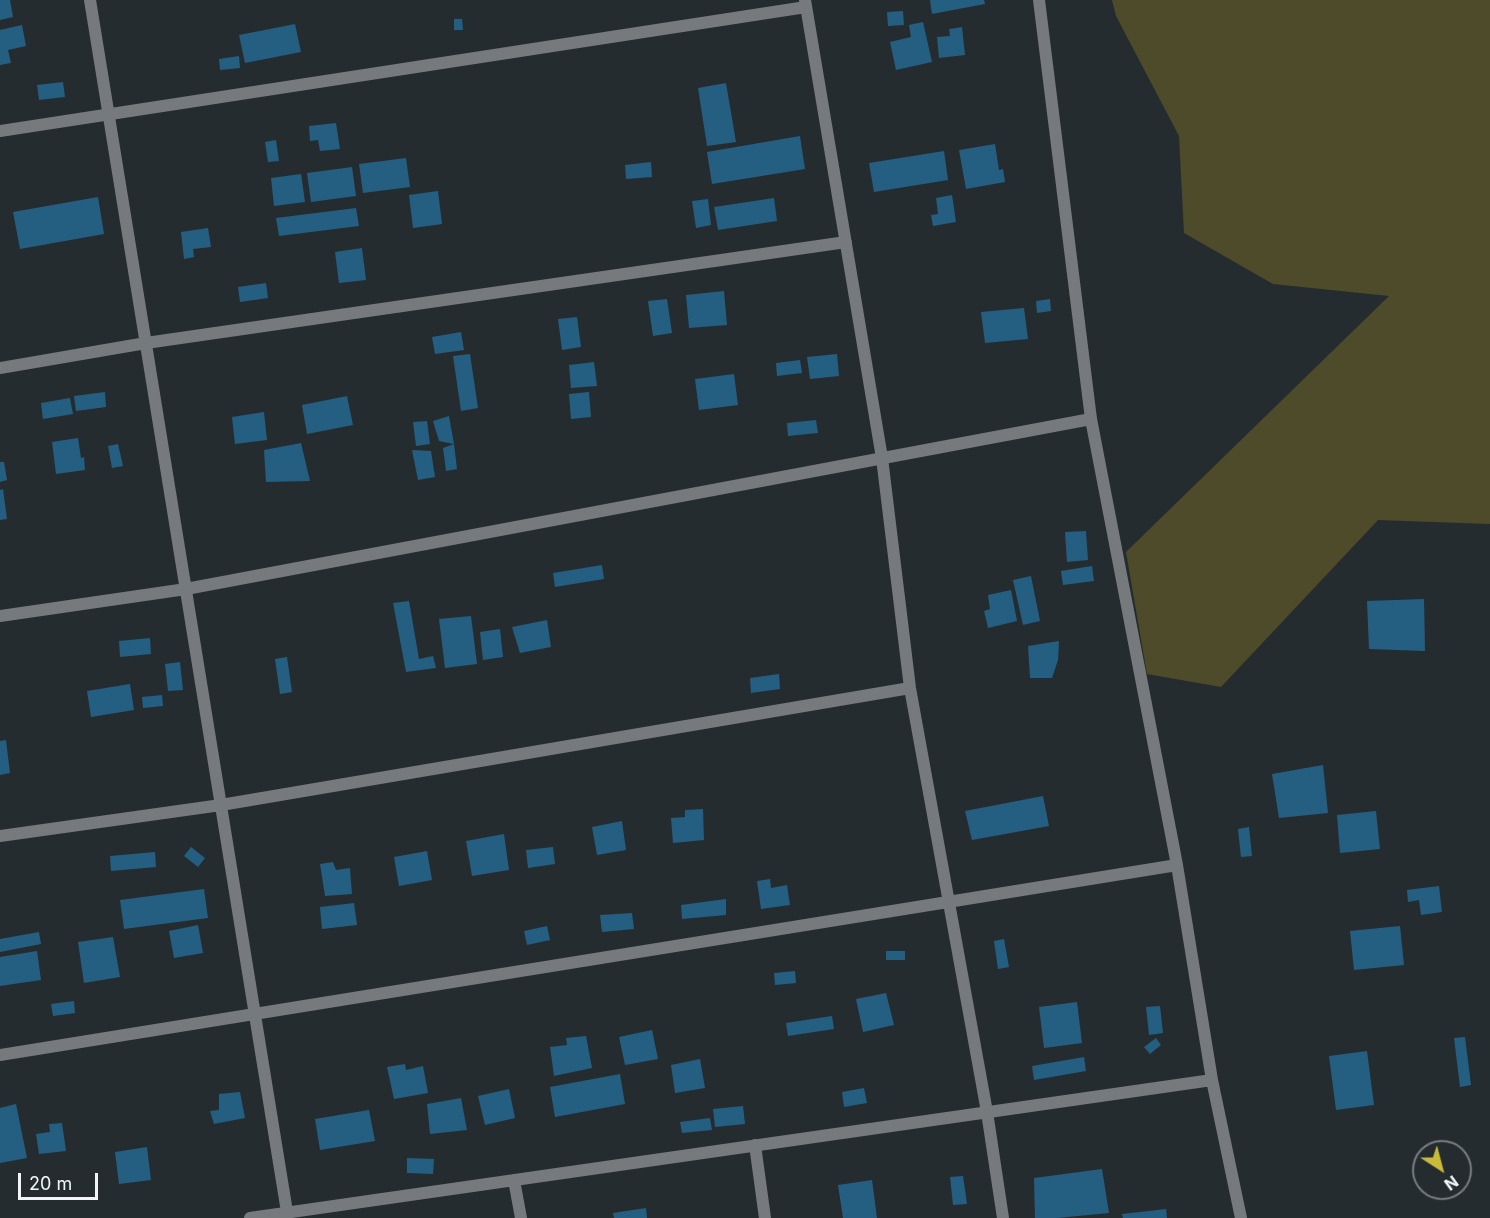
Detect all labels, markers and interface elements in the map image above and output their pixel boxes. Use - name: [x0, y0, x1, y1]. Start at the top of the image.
- north arrow: [1412, 1140, 1472, 1200]
- scale bar: [21, 1161, 100, 1199]
- text: N: [1441, 1171, 1462, 1195]
- text: 20 m: [29, 1173, 72, 1194]

